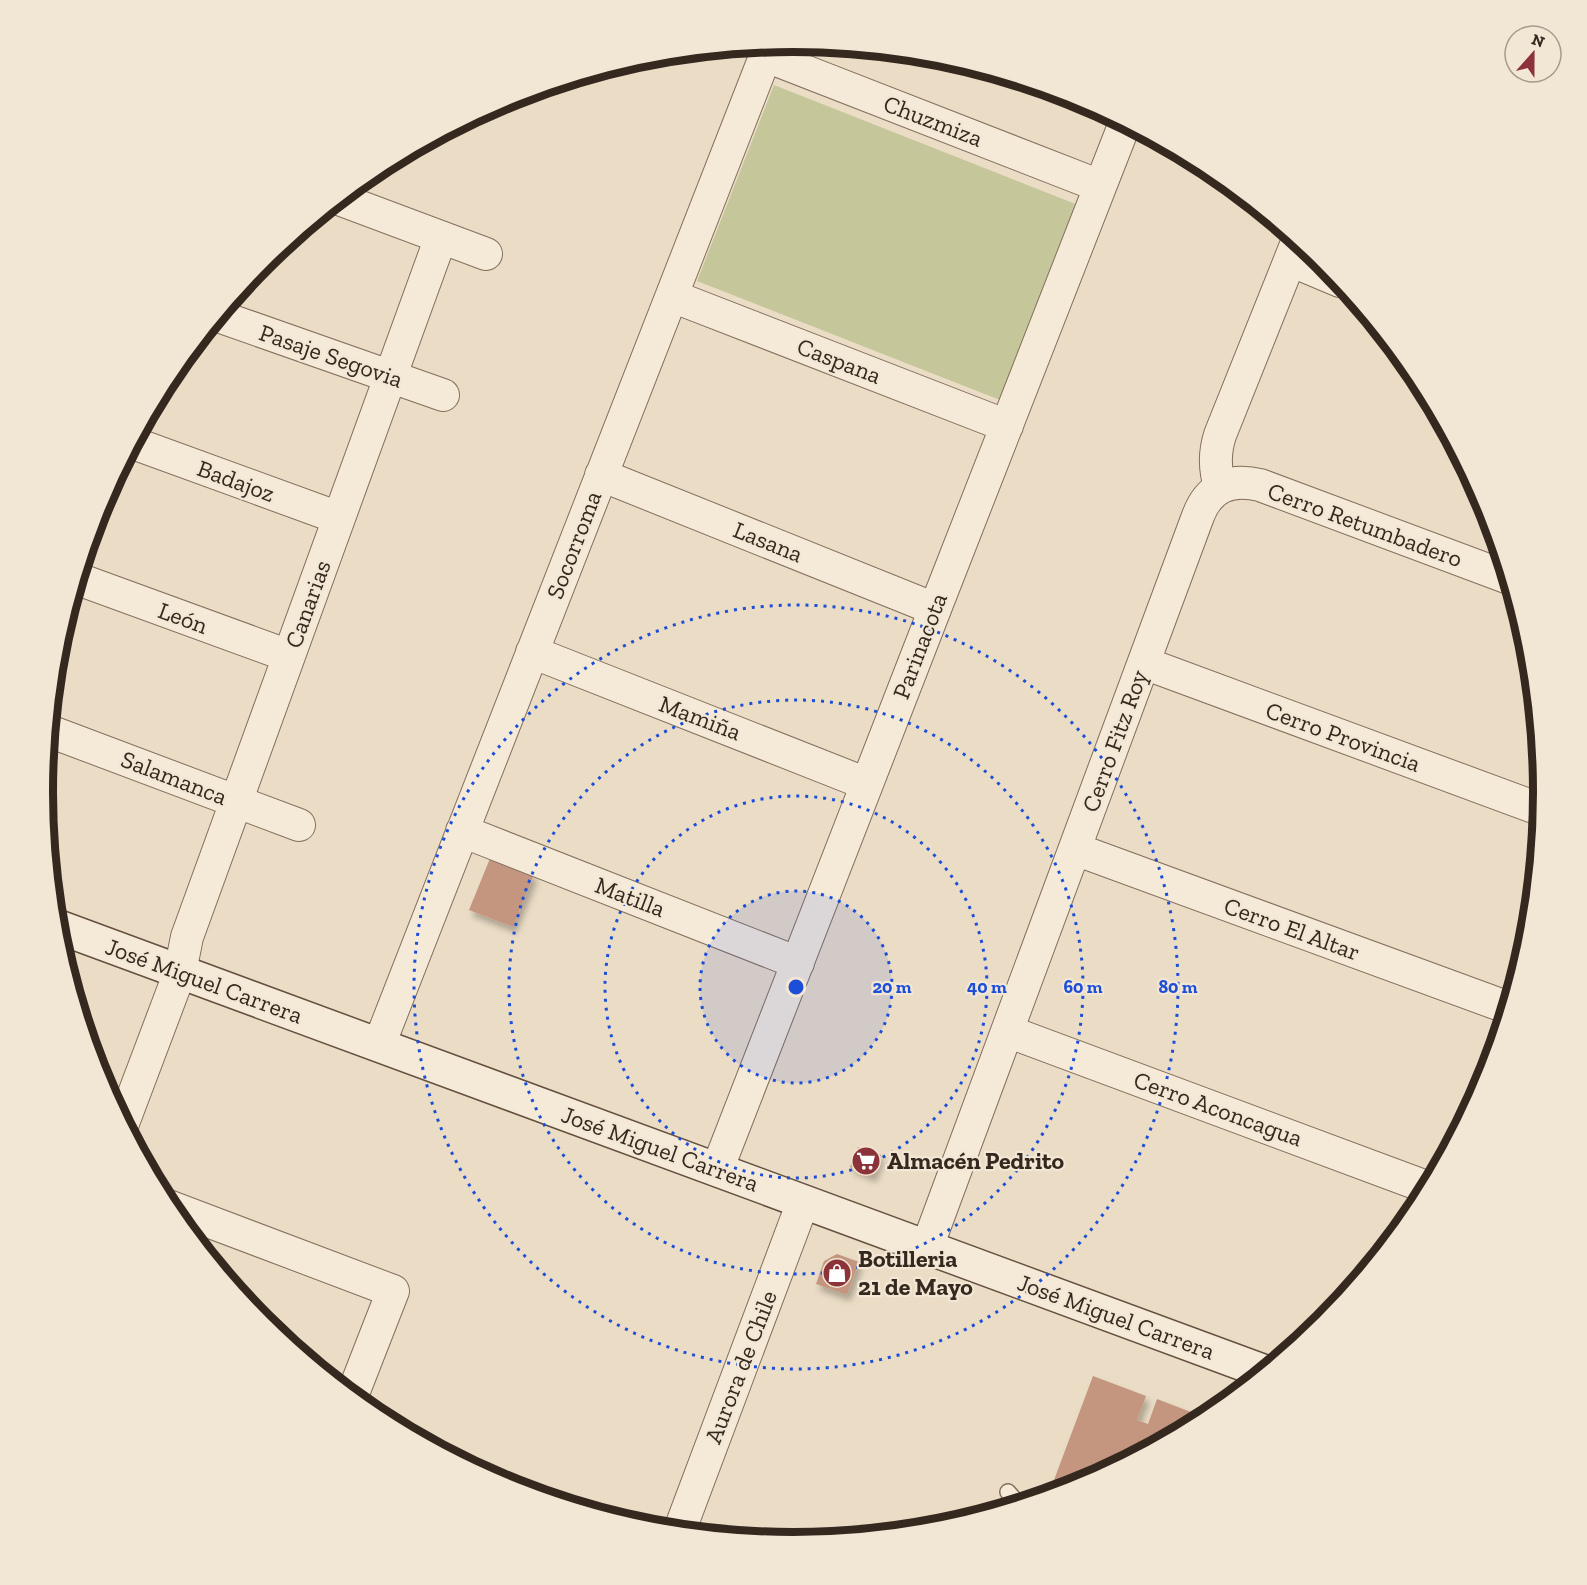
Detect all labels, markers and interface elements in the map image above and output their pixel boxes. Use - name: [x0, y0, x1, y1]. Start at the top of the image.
- north arrow: [1503, 24, 1563, 84]
- text: N: [1529, 29, 1547, 52]
- street label: Chuzmiza: [880, 88, 987, 153]
- street label: Pasaje Segovia: [256, 317, 407, 394]
- street label: Caspana: [793, 331, 886, 390]
- street label: Badajoz: [193, 453, 279, 508]
- street label: Cerro Retumbadero: [1264, 476, 1466, 573]
- street label: Socorroma: [540, 486, 608, 603]
- street label: Lasana: [729, 515, 807, 569]
- street label: Canarias: [278, 556, 337, 652]
- street label: Parinacota: [886, 588, 953, 703]
- street label: León: [155, 595, 212, 640]
- street label: Cerro Fitz Roy: [1075, 665, 1154, 816]
- street label: Mamiña: [655, 689, 746, 746]
- street label: Cerro Provincia: [1262, 695, 1425, 778]
- street label: Salamanca: [117, 744, 232, 811]
- street label: Matilla: [591, 870, 670, 923]
- street label: Cerro El Altar: [1220, 891, 1364, 967]
- street label: José Miguel Carrera: [102, 931, 307, 1030]
- text: 20 m: [872, 976, 912, 998]
- text: 40 m: [967, 976, 1007, 998]
- text: 60 m: [1063, 976, 1103, 998]
- text: 80 m: [1158, 976, 1198, 998]
- centre of rings: [786, 977, 806, 997]
- street label: Cerro Aconcagua: [1130, 1065, 1307, 1153]
- street label: José Miguel Carrera: [558, 1099, 763, 1198]
- supermarket icon: Almacén Pedrito: [850, 1145, 882, 1177]
- place label: Almacén Pedrito: [887, 1146, 1065, 1175]
- place label: Botilleria 21 de Mayo: [858, 1244, 973, 1301]
- shop icon: Botilleria 21 de Mayo: [821, 1257, 853, 1289]
- street label: José Miguel Carrera: [1014, 1267, 1219, 1366]
- street label: Aurora de Chile: [698, 1286, 783, 1447]

